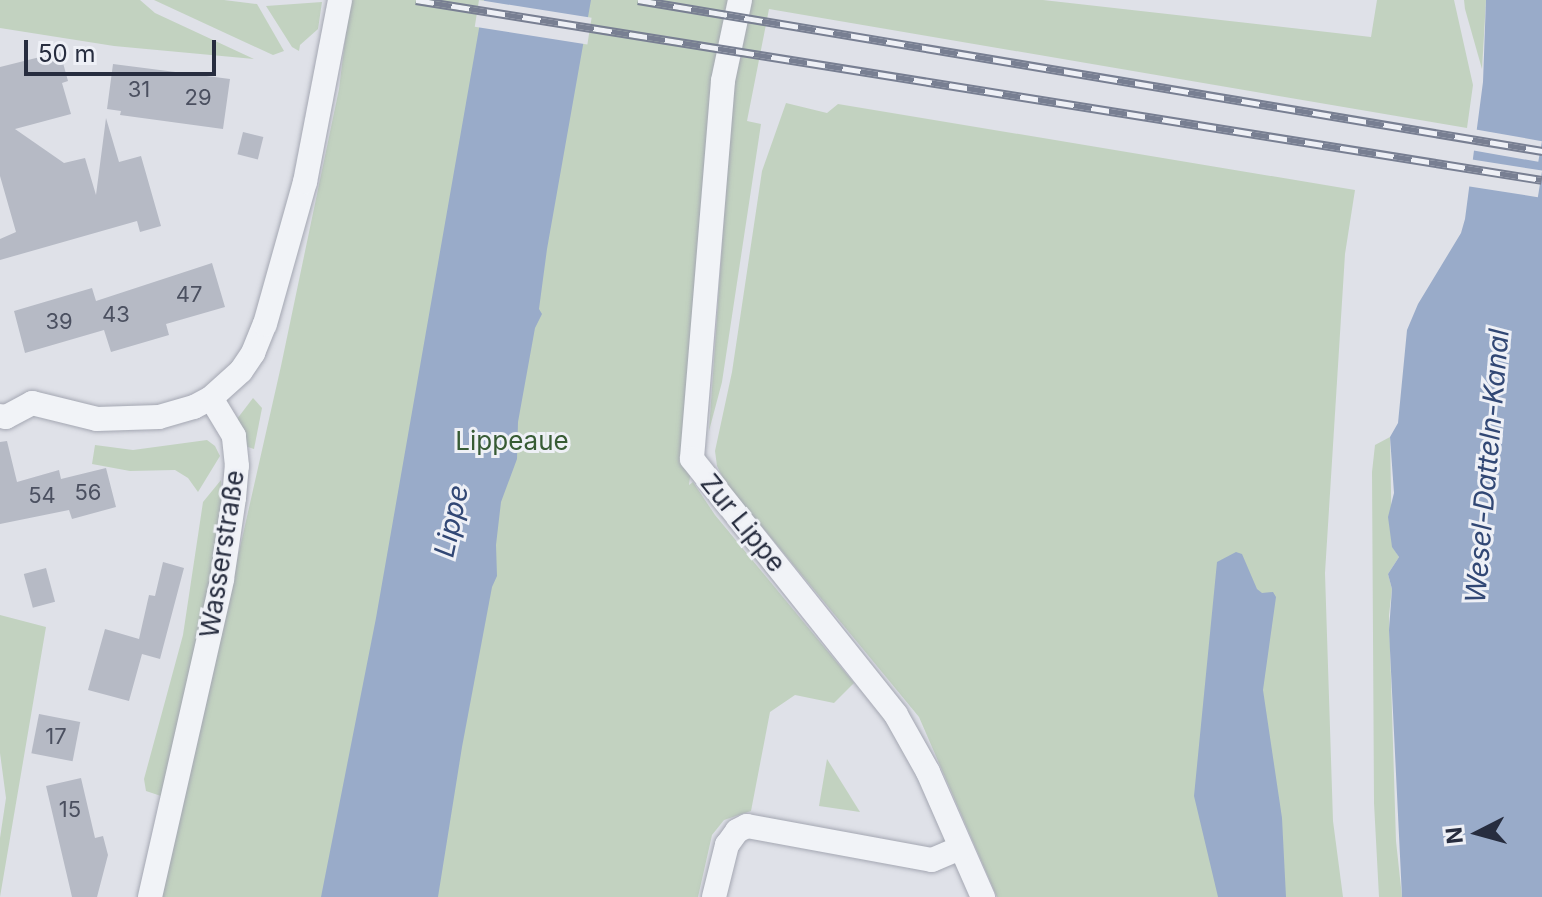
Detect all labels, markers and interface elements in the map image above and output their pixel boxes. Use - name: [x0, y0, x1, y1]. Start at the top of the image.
- scale bar: [28, 24, 220, 74]
- text: 50 m: [38, 39, 96, 68]
- house number: 31: [128, 77, 150, 103]
- house number: 29: [184, 85, 212, 111]
- house number: 47: [176, 282, 202, 308]
- house number: 43: [102, 302, 130, 328]
- house number: 39: [45, 309, 73, 335]
- water label: Wesel-Datteln-Kanal: [1458, 327, 1516, 605]
- park label: Lippeaue: [455, 425, 569, 457]
- street label: Wasserstraße: [193, 468, 251, 640]
- street label: Zur Lippe: [694, 468, 792, 578]
- house number: 56: [74, 480, 102, 506]
- water label: Lippe: [427, 482, 475, 560]
- house number: 54: [28, 483, 56, 509]
- house number: 17: [45, 724, 67, 750]
- north arrow: [1438, 793, 1518, 873]
- house number: 15: [59, 797, 81, 823]
- text: N: [1440, 826, 1468, 845]

